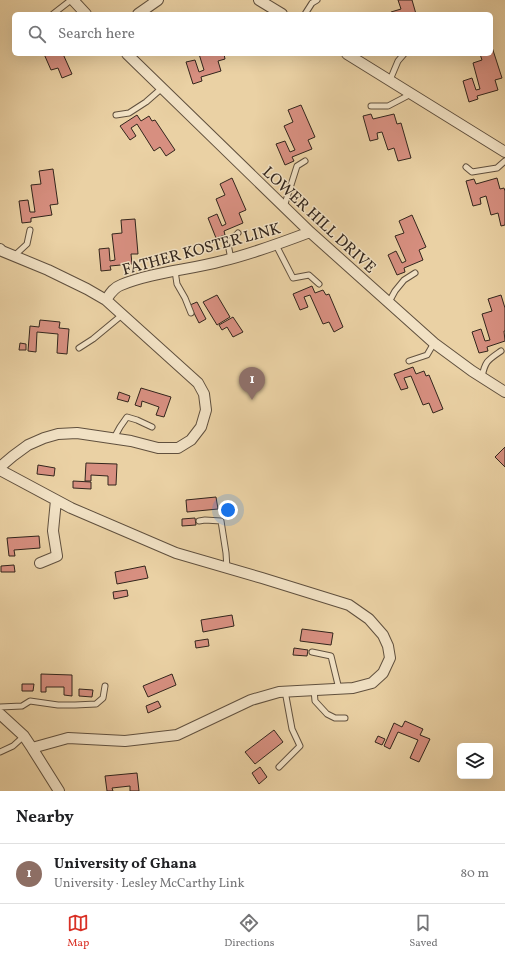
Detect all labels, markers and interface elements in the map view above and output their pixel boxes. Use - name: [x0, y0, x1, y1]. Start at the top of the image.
- search box: [12, 12, 493, 56]
- icon: search: [26, 23, 48, 45]
- text: Search here: [58, 24, 135, 45]
- street label: LOWER HILL DRIVE: [257, 162, 380, 279]
- street label: FATHER KOSTER LINK: [120, 218, 283, 282]
- pin: 1: [239, 367, 265, 400]
- your location: [218, 500, 238, 520]
- map controls: [457, 743, 493, 779]
- button: layers: [457, 743, 493, 779]
- text: Nearby: [16, 806, 74, 829]
- text: University of Ghana: [54, 854, 197, 875]
- text: 1: [26, 865, 32, 883]
- text: 80 m: [460, 865, 489, 883]
- text: University · Lesley McCarthy Link: [54, 875, 245, 893]
- tab: Map: [67, 912, 89, 951]
- tab: Directions: [224, 912, 275, 951]
- tab: Saved: [409, 912, 438, 951]

